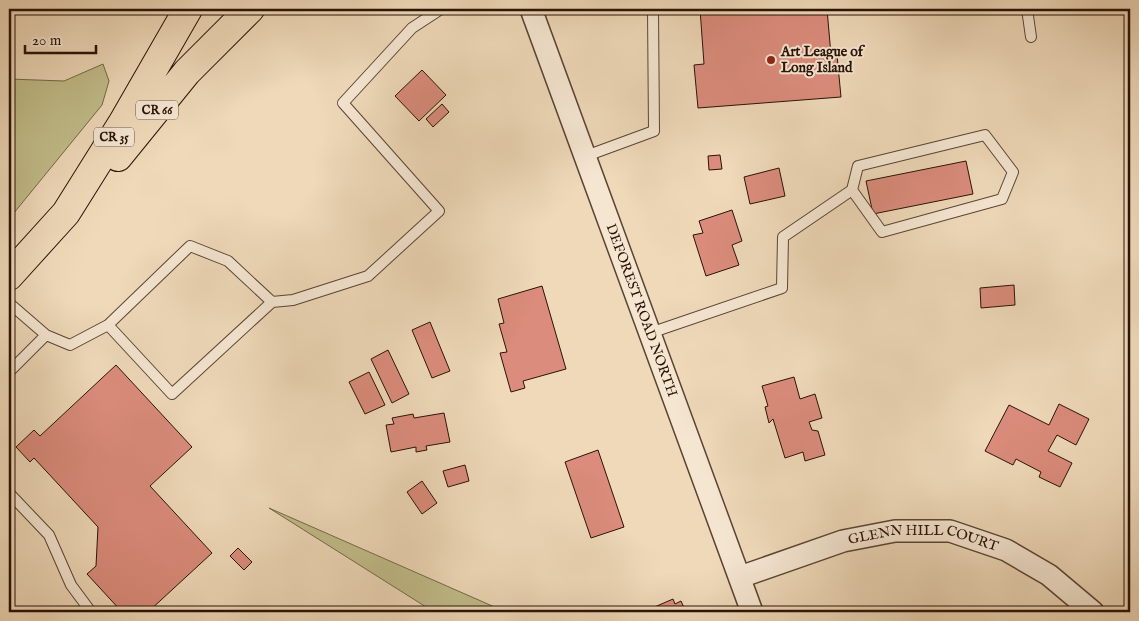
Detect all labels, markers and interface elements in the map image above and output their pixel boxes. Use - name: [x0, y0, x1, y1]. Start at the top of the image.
- scale bar: [25, 22, 96, 54]
- text: 20 m: [32, 31, 62, 50]
- place label: Art League of Long Island: [780, 43, 866, 77]
- marker: Art League of Long Island: [765, 54, 777, 66]
- road number: CR 66: [136, 100, 178, 120]
- road number: CR 35: [94, 128, 134, 146]
- street label: DEFOREST ROAD NORTH: [601, 221, 681, 400]
- street label: GLENN HILL COURT: [847, 521, 1001, 556]

